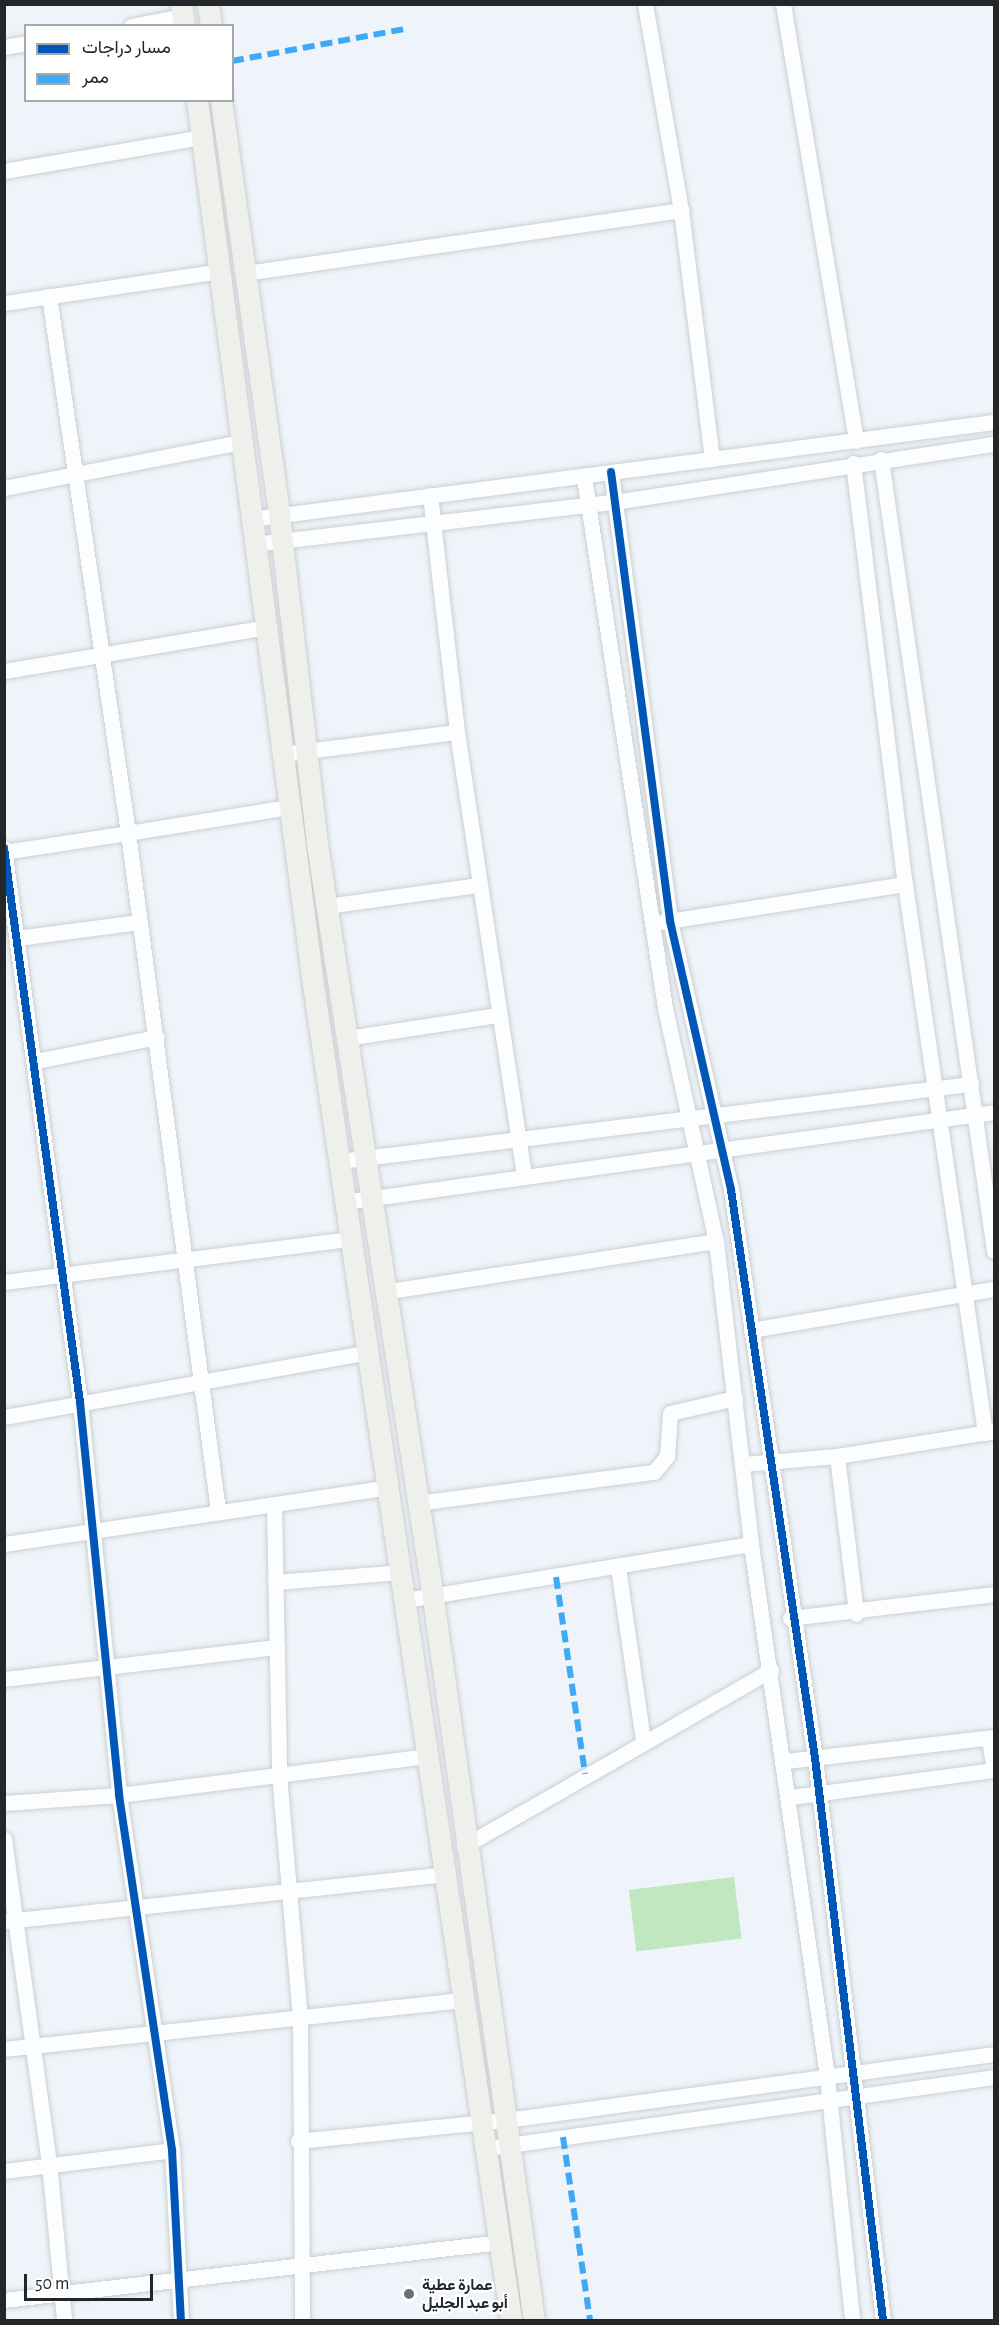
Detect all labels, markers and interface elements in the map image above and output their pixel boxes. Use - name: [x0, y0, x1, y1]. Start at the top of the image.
- legend: [24, 24, 234, 102]
- text: مسار دراجات: [82, 39, 171, 57]
- text: ممر: [82, 69, 109, 87]
- scale bar: [27, 2262, 156, 2300]
- text: 50 m: [35, 2275, 69, 2293]
- place label: عمارة عطية أبو عبد الجليل: [422, 2275, 508, 2313]
- marker: عمارة عطية أبو عبد الجليل: [400, 2285, 418, 2303]

